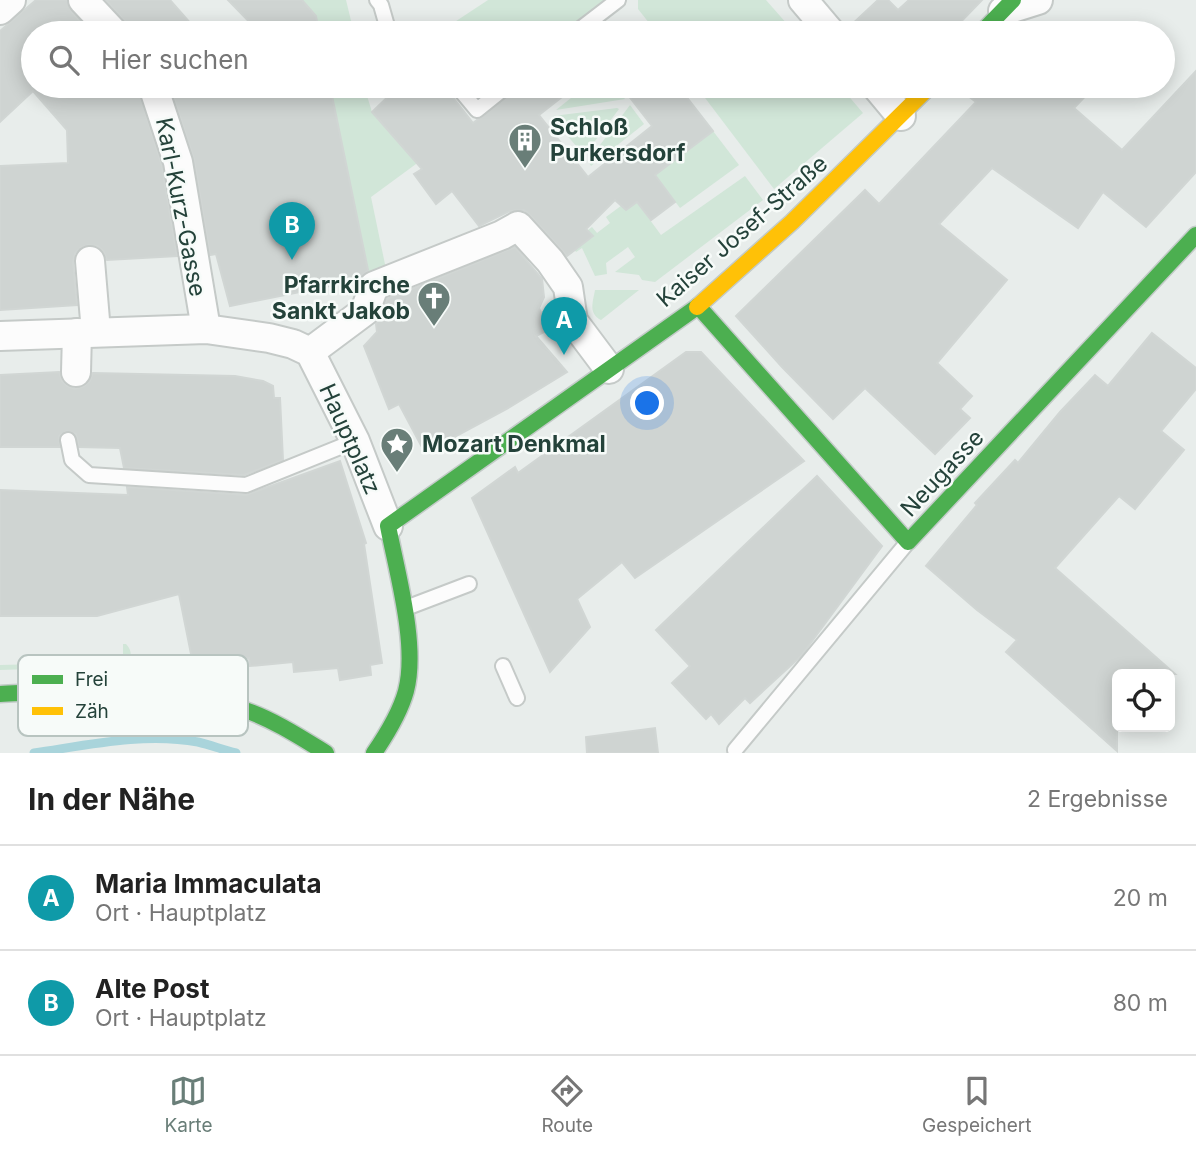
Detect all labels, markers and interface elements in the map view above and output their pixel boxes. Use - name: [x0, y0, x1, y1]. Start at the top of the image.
- search box: [21, 21, 1175, 98]
- icon: search: [45, 41, 83, 79]
- text: Hier suchen: [101, 44, 249, 75]
- place label: Schloß Purkersdorf: [550, 113, 685, 167]
- street label: Karl-Kurz-Gasse: [150, 115, 212, 299]
- building icon: Schloß Purkersdorf: [506, 121, 544, 170]
- street label: Kaiser Josef-Straße: [651, 149, 833, 313]
- pin: B: [269, 202, 315, 260]
- place label: Pfarrkirche Sankt Jakob: [272, 271, 410, 325]
- church icon: Pfarrkirche Sankt Jakob: [415, 279, 453, 328]
- pin: A: [541, 297, 587, 355]
- street label: Hauptplatz: [313, 379, 387, 499]
- your location: [630, 386, 664, 420]
- street label: Neugasse: [895, 424, 989, 522]
- place icon: Mozart Denkmal: [378, 425, 416, 474]
- place label: Mozart Denkmal: [422, 430, 606, 458]
- legend: [18, 655, 248, 736]
- text: Frei: [75, 668, 108, 691]
- map controls: [1112, 669, 1175, 732]
- button: locate: [1112, 669, 1175, 732]
- text: Zäh: [75, 700, 109, 723]
- text: In der Nähe: [28, 781, 195, 817]
- text: 2 Ergebnisse: [1027, 785, 1168, 813]
- text: Maria Immaculata: [95, 868, 322, 899]
- text: A: [42, 884, 60, 912]
- text: 20 m: [1113, 884, 1168, 912]
- text: Ort · Hauptplatz: [95, 899, 267, 927]
- text: Alte Post: [95, 973, 209, 1004]
- text: B: [43, 989, 59, 1017]
- text: 80 m: [1113, 989, 1168, 1017]
- text: Ort · Hauptplatz: [95, 1004, 267, 1032]
- tab: Karte: [164, 1072, 212, 1137]
- tab: Route: [541, 1072, 593, 1137]
- tab: Gespeichert: [922, 1072, 1032, 1137]

